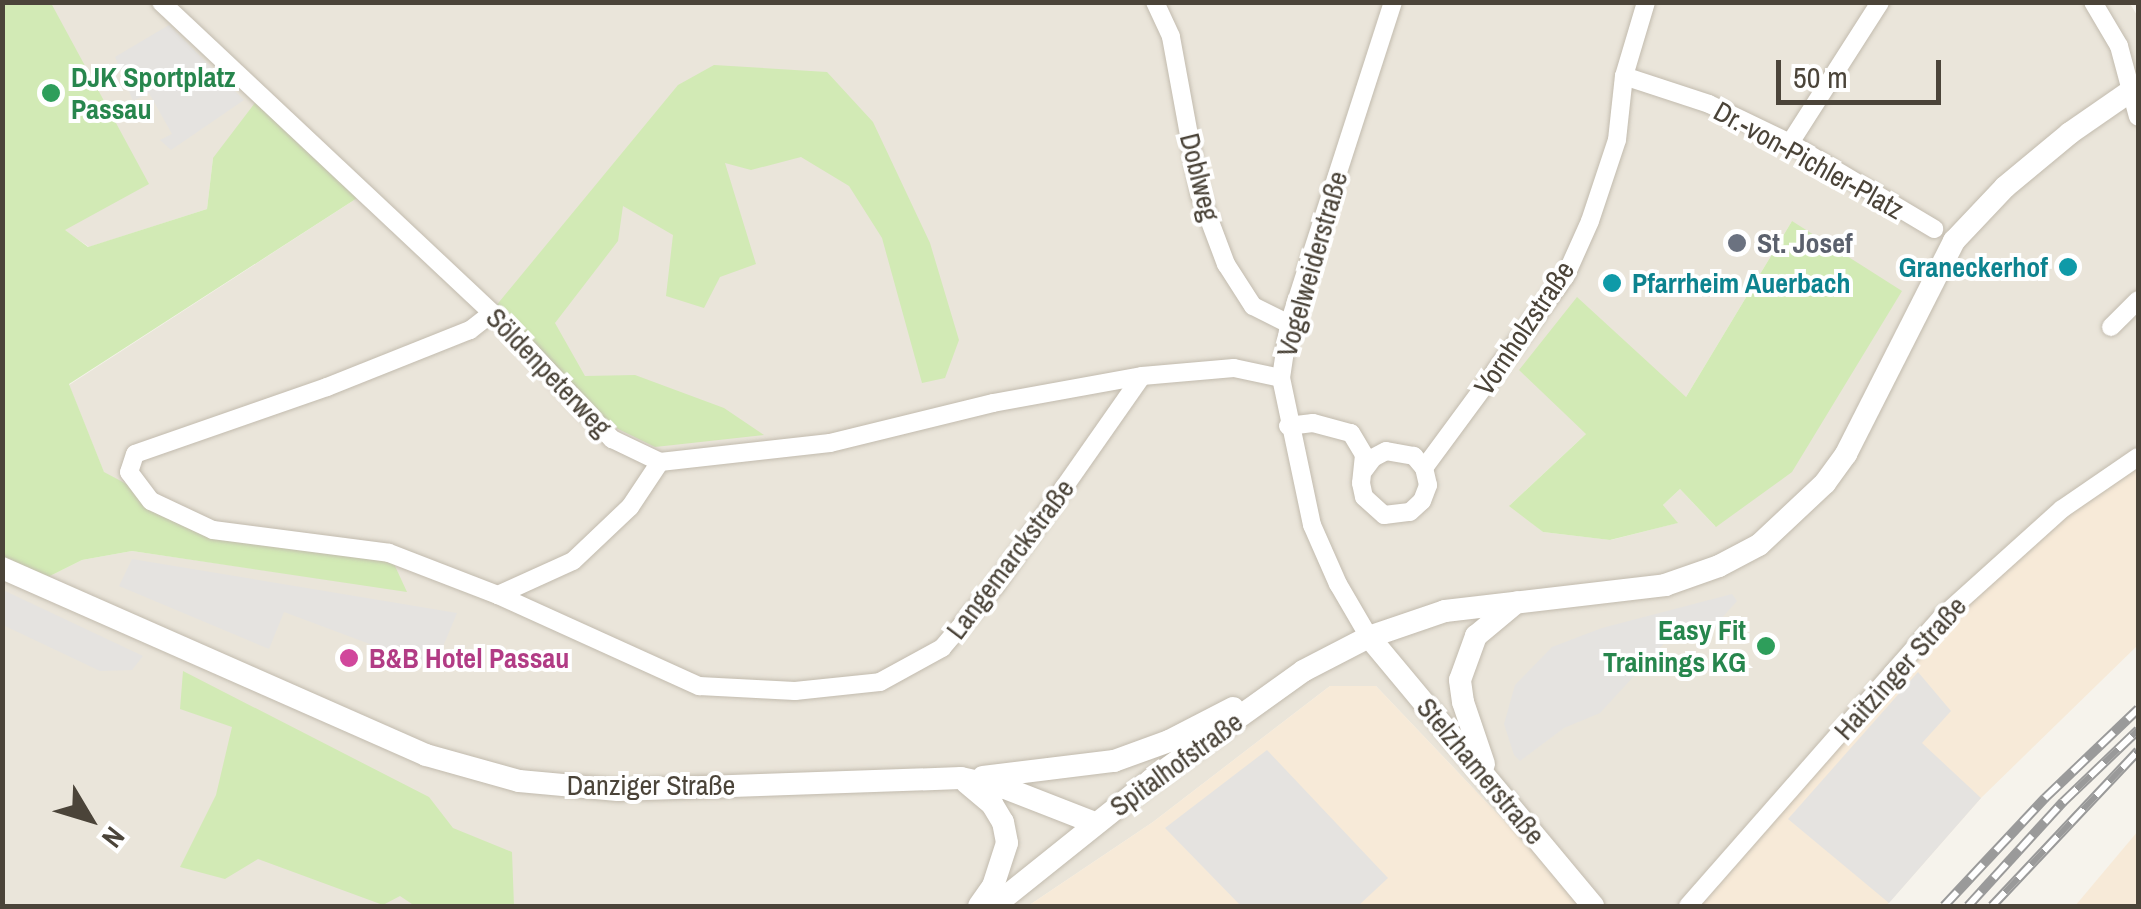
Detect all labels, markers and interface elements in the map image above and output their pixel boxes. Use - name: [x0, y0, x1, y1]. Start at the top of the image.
- scale bar: [1781, 40, 1946, 102]
- text: 50 m: [1793, 57, 1848, 97]
- place label: DJK Sportplatz Passau: [71, 60, 236, 126]
- marker: DJK Sportplatz Passau: [40, 82, 62, 104]
- street label: Dr.-von-Pichler-Platz: [1708, 94, 1910, 226]
- street label: Doblweg: [1173, 130, 1227, 224]
- street label: Vogelweiderstraße: [1269, 167, 1355, 361]
- place label: St. Josef: [1757, 226, 1853, 260]
- marker: St. Josef: [1726, 232, 1748, 254]
- place label: Graneckerhof: [1899, 250, 2048, 284]
- street label: Vornholzstraße: [1467, 255, 1581, 401]
- marker: Graneckerhof: [2057, 256, 2079, 278]
- place label: Pfarrheim Auerbach: [1632, 266, 1851, 300]
- marker: Pfarrheim Auerbach: [1601, 272, 1623, 294]
- street label: Söldenpeterweg: [479, 301, 619, 443]
- street label: Langemarckstraße: [939, 472, 1081, 646]
- street label: Haitzinger Straße: [1827, 589, 1973, 747]
- place label: Easy Fit Trainings KG: [1603, 613, 1746, 679]
- marker: Easy Fit Trainings KG: [1755, 635, 1777, 657]
- place label: B&B Hotel Passau: [369, 641, 569, 675]
- marker: B&B Hotel Passau: [338, 647, 360, 669]
- street label: Stelzhamerstraße: [1410, 691, 1552, 851]
- street label: Spitalhofstraße: [1103, 705, 1249, 823]
- street label: Danziger Straße: [567, 768, 735, 802]
- north arrow: [40, 769, 140, 869]
- text: N: [94, 819, 134, 856]

